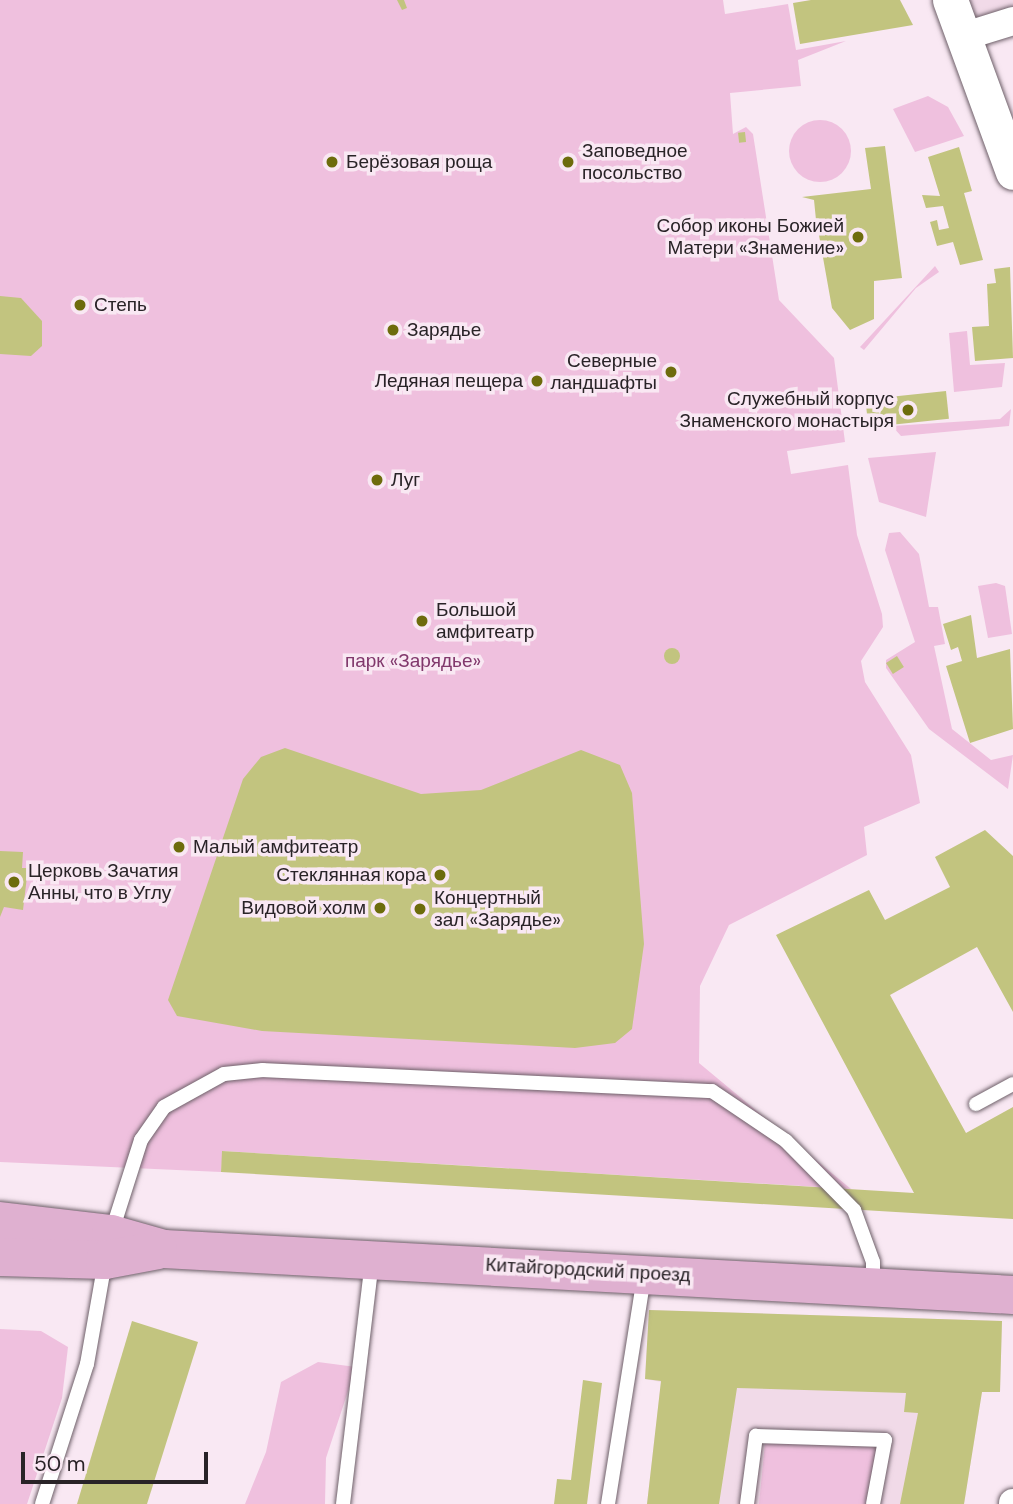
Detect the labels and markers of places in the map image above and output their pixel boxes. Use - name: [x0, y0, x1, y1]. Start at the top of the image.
- place label: Заповедное посольство: [582, 140, 688, 184]
- place label: Берёзовая роща: [346, 151, 492, 173]
- marker: Берёзовая роща: [324, 154, 340, 170]
- marker: Заповедное посольство: [560, 154, 576, 170]
- place label: Собор иконы Божией Матери «Знамение»: [656, 215, 844, 259]
- marker: Собор иконы Божией Матери «Знамение»: [850, 229, 866, 245]
- place label: Степь: [94, 294, 147, 316]
- marker: Степь: [72, 297, 88, 313]
- place label: Зарядье: [407, 319, 481, 341]
- marker: Зарядье: [385, 322, 401, 338]
- place label: Северные ландшафты: [550, 350, 657, 394]
- marker: Северные ландшафты: [663, 364, 679, 380]
- place label: Ледяная пещера: [375, 370, 523, 392]
- marker: Ледяная пещера: [529, 373, 545, 389]
- place label: Служебный корпус Знаменского монастыря: [679, 388, 894, 432]
- marker: Служебный корпус Знаменского монастыря: [900, 402, 916, 418]
- place label: Луг: [391, 469, 420, 491]
- marker: Луг: [369, 472, 385, 488]
- place label: Большой амфитеатр: [436, 599, 534, 643]
- marker: Большой амфитеатр: [414, 613, 430, 629]
- place label: Малый амфитеатр: [193, 836, 358, 858]
- marker: Малый амфитеатр: [171, 839, 187, 855]
- place label: Церковь Зачатия Анны, что в Углу: [28, 860, 179, 904]
- place label: Стеклянная кора: [276, 864, 426, 886]
- marker: Стеклянная кора: [432, 867, 448, 883]
- marker: Церковь Зачатия Анны, что в Углу: [6, 874, 22, 890]
- place label: Концертный зал «Зарядье»: [434, 887, 561, 931]
- place label: Видовой холм: [241, 897, 366, 919]
- marker: Видовой холм: [372, 900, 388, 916]
- marker: Концертный зал «Зарядье»: [412, 901, 428, 917]

